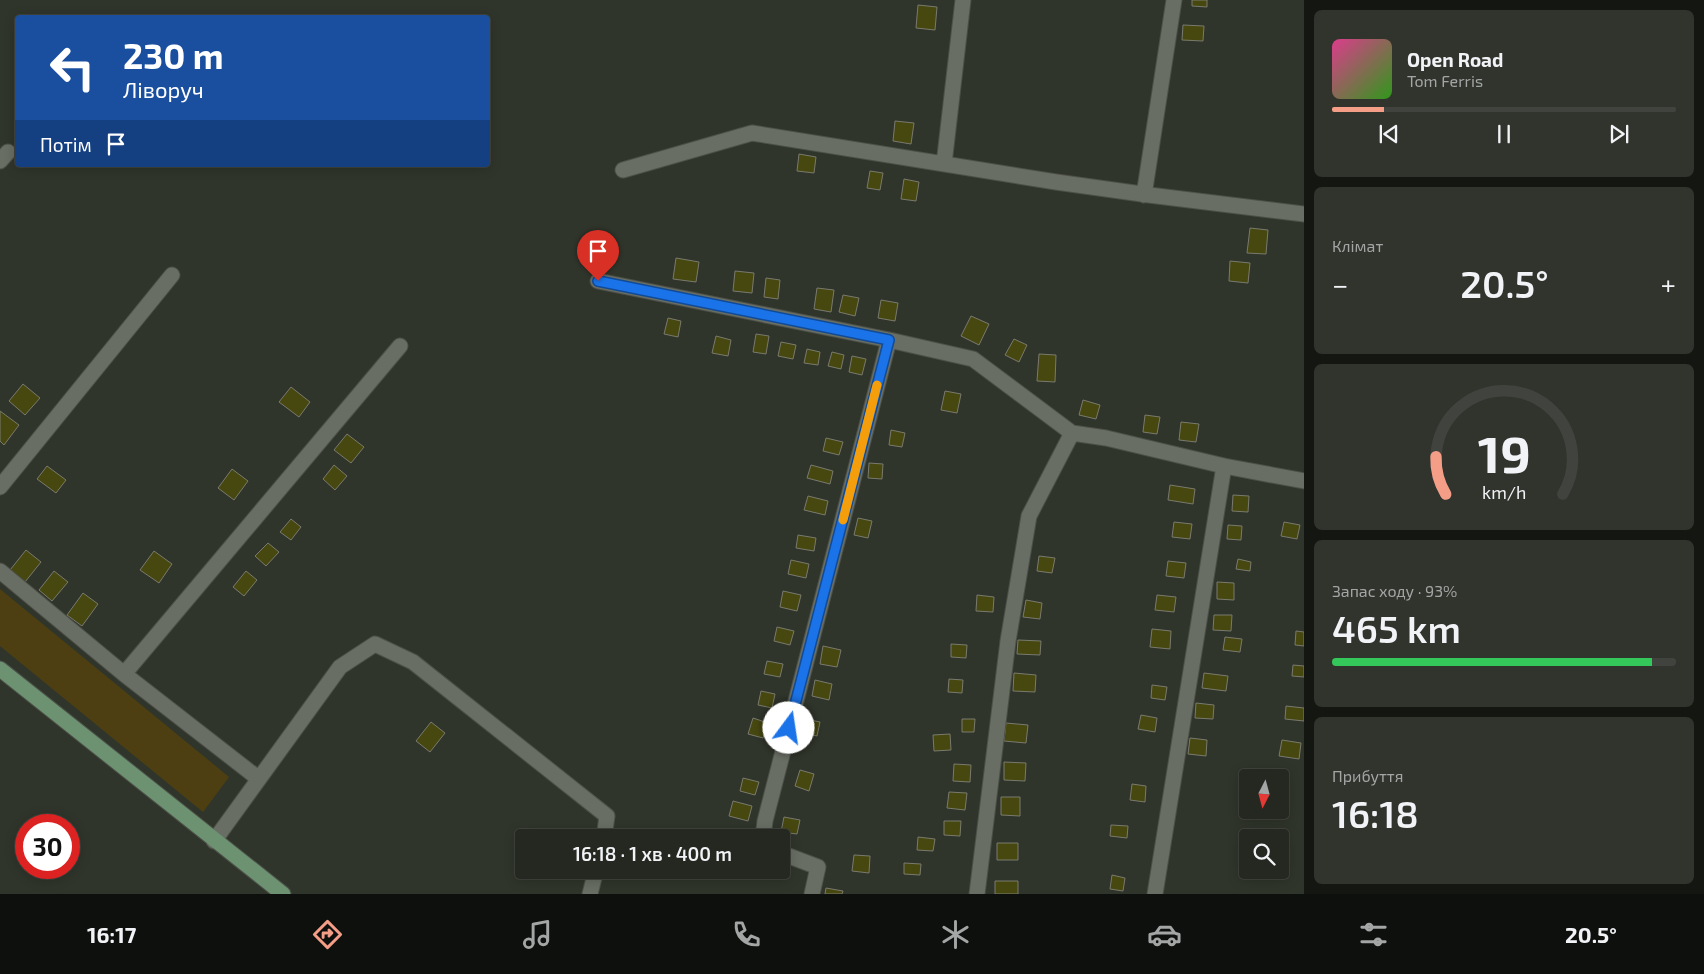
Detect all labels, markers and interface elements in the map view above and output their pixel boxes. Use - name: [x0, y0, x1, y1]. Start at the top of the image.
- text: 230 m: [123, 34, 224, 76]
- icon: left: [40, 35, 105, 100]
- text: Open Road: [1407, 48, 1503, 71]
- text: Tom Ferris: [1407, 71, 1483, 90]
- text: Ліворуч: [123, 76, 204, 102]
- icon: previous: [1375, 120, 1403, 148]
- icon: pause: [1490, 120, 1518, 148]
- icon: next: [1605, 120, 1633, 148]
- icon: arrive: [102, 130, 130, 158]
- text: Потім: [40, 133, 92, 156]
- pin: [577, 230, 619, 281]
- text: Клімат: [1332, 236, 1383, 255]
- icon: arrive: [584, 237, 612, 265]
- text: 20.5°: [1460, 260, 1549, 306]
- text: −: [1332, 267, 1348, 301]
- text: +: [1661, 267, 1676, 301]
- text: 19: [1477, 421, 1531, 483]
- text: km/h: [1482, 481, 1526, 503]
- text: Запас ходу · 93%: [1332, 581, 1457, 600]
- text: 465 km: [1332, 605, 1461, 651]
- position arrow: [762, 701, 814, 753]
- text: Прибуття: [1332, 766, 1403, 785]
- north arrow: [1239, 769, 1289, 819]
- map controls: [1239, 769, 1289, 879]
- text: 16:18: [1332, 790, 1419, 836]
- speed limit sign: 30: [15, 814, 80, 879]
- button: search: [1239, 829, 1289, 879]
- text: 16:18 · 1 хв · 400 m: [573, 842, 732, 865]
- icon: directions: [310, 917, 345, 952]
- icon: music: [520, 917, 555, 952]
- icon: phone: [729, 917, 764, 952]
- icon: climate: [938, 917, 973, 952]
- icon: car: [1147, 917, 1182, 952]
- icon: filters: [1356, 917, 1391, 952]
- text: 16:17: [87, 921, 136, 947]
- text: 20.5°: [1565, 921, 1617, 947]

